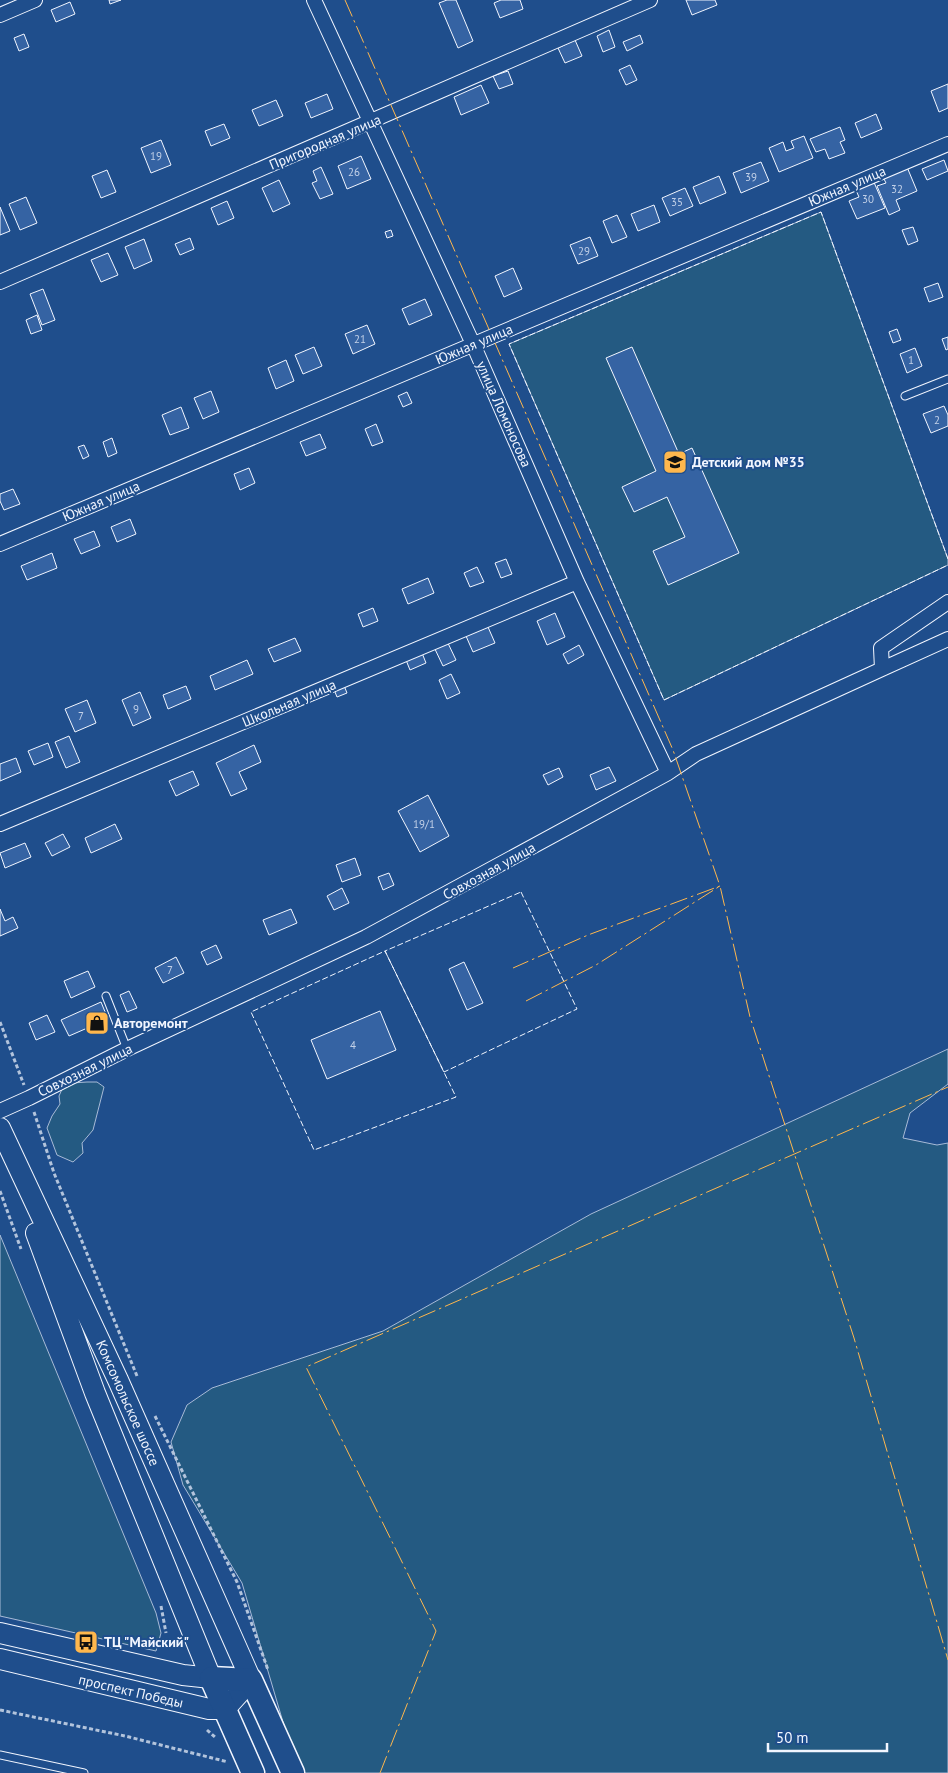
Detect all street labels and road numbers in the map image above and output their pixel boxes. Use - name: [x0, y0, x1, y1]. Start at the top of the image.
- street label: Пригородная улица: [266, 110, 384, 174]
- street label: Южная улица: [806, 162, 888, 210]
- street label: Южная улица: [433, 320, 515, 368]
- street label: улица Ломоносова: [472, 358, 536, 470]
- street label: Южная улица: [60, 477, 142, 525]
- street label: Школьная улица: [239, 675, 339, 731]
- street label: Совхозная улица: [440, 838, 538, 904]
- street label: Совхозная улица: [35, 1039, 135, 1101]
- street label: Комсомольское шоссе: [92, 1337, 164, 1469]
- street label: проспект Победы: [77, 1670, 185, 1712]

